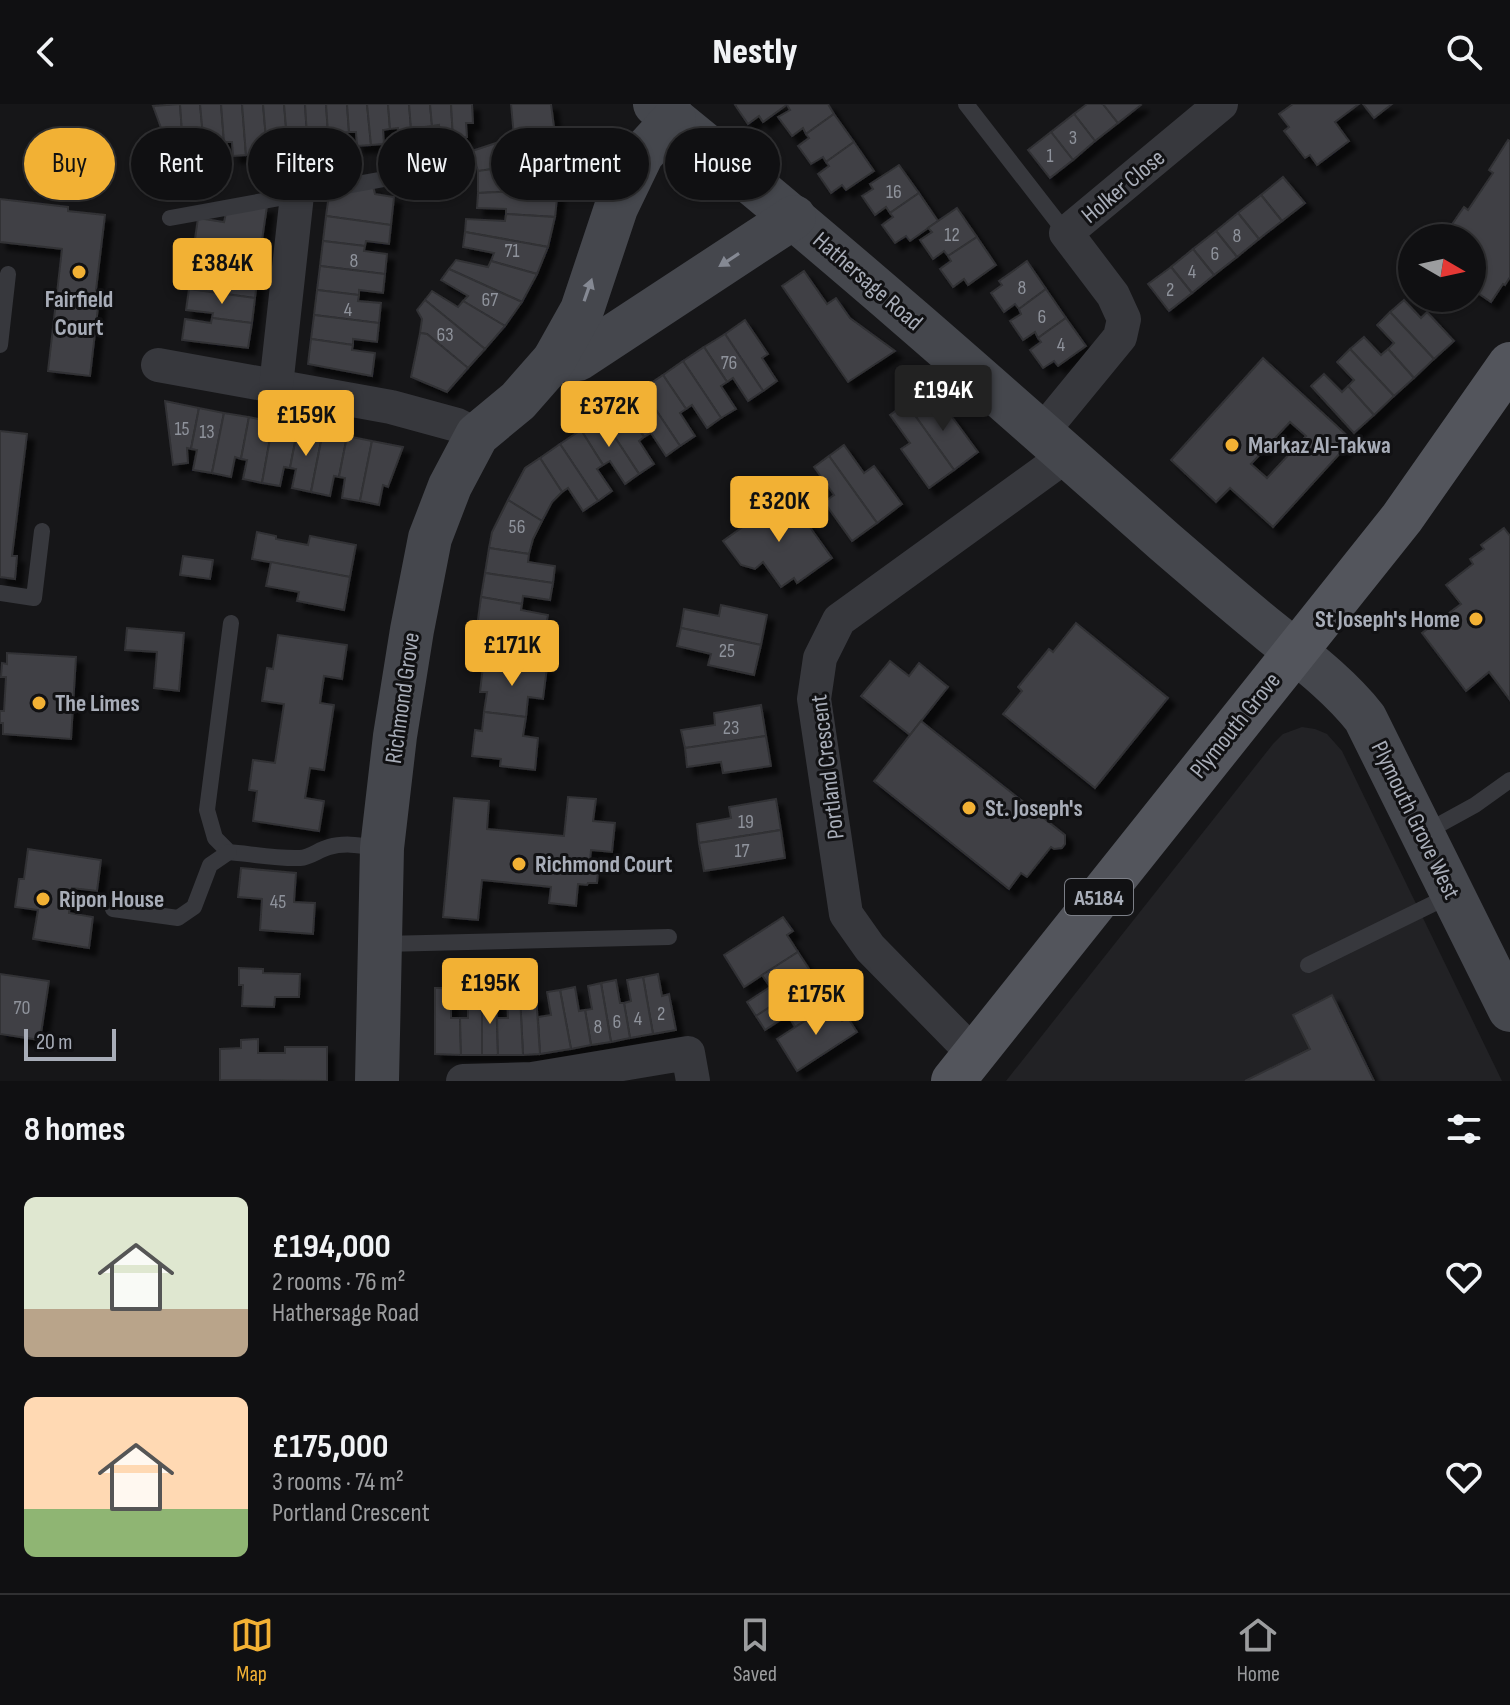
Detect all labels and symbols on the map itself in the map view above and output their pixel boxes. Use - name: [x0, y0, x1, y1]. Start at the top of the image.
- house number: 3: [1069, 126, 1077, 150]
- street label: Holker Close: [1076, 143, 1171, 230]
- house number: 1: [1047, 144, 1054, 168]
- house number: 16: [886, 180, 902, 204]
- house number: 12: [944, 223, 960, 247]
- house number: 8: [1233, 224, 1241, 248]
- north arrow: [1398, 224, 1486, 312]
- street label: Hathersage Road: [807, 226, 928, 337]
- pin: £384K: [166, 238, 278, 306]
- house number: 71: [504, 239, 520, 263]
- house number: 6: [1211, 242, 1219, 266]
- house number: 8: [350, 249, 358, 273]
- one-way arrow: [718, 252, 739, 267]
- house number: 4: [1188, 260, 1196, 284]
- marker: Fairfield Court: [70, 263, 88, 281]
- house number: 8: [1018, 276, 1026, 300]
- one-way arrow: [583, 278, 595, 302]
- house number: 2: [1166, 278, 1174, 302]
- place label: Fairfield Court: [45, 285, 113, 342]
- house number: 67: [482, 288, 498, 312]
- house number: 4: [344, 298, 352, 322]
- house number: 6: [1038, 305, 1046, 329]
- house number: 63: [436, 323, 454, 347]
- house number: 4: [1057, 333, 1065, 357]
- house number: 76: [721, 351, 737, 375]
- pin: £194K: [887, 365, 999, 433]
- pin: £372K: [553, 381, 665, 449]
- pin: £159K: [250, 390, 362, 458]
- house number: 15: [174, 417, 190, 441]
- house number: 13: [199, 420, 215, 444]
- place label: Markaz Al-Takwa: [1248, 431, 1391, 460]
- marker: Markaz Al-Takwa: [1223, 436, 1241, 454]
- pin: £320K: [723, 476, 835, 544]
- house number: 56: [509, 515, 525, 539]
- place label: St Joseph's Home: [1315, 605, 1460, 634]
- marker: St Joseph's Home: [1467, 610, 1485, 628]
- pin: £171K: [456, 620, 568, 688]
- street label: Richmond Grove: [379, 631, 426, 765]
- house number: 25: [719, 639, 735, 663]
- street label: Plymouth Grove: [1184, 667, 1287, 784]
- place label: The Limes: [55, 689, 140, 718]
- street label: Portland Crescent: [804, 693, 851, 841]
- marker: The Limes: [30, 694, 48, 712]
- house number: 23: [723, 716, 739, 740]
- street label: Plymouth Grove West: [1365, 736, 1466, 904]
- place label: St. Joseph's: [985, 794, 1083, 823]
- marker: St. Joseph's: [960, 799, 978, 817]
- house number: 19: [738, 810, 754, 834]
- house number: 17: [735, 839, 749, 863]
- place label: Richmond Court: [535, 850, 673, 879]
- marker: Richmond Court: [510, 855, 528, 873]
- road number: A5184: [1065, 879, 1133, 915]
- place label: Ripon House: [59, 885, 164, 914]
- marker: Ripon House: [34, 890, 52, 908]
- house number: 45: [270, 890, 286, 914]
- pin: £195K: [434, 958, 546, 1026]
- pin: £175K: [760, 969, 872, 1037]
- house number: 70: [14, 996, 30, 1020]
- house number: 2: [657, 1002, 665, 1026]
- house number: 4: [634, 1007, 642, 1031]
- house number: 6: [613, 1010, 621, 1034]
- house number: 8: [594, 1015, 602, 1039]
- scale bar: [24, 1025, 116, 1061]

